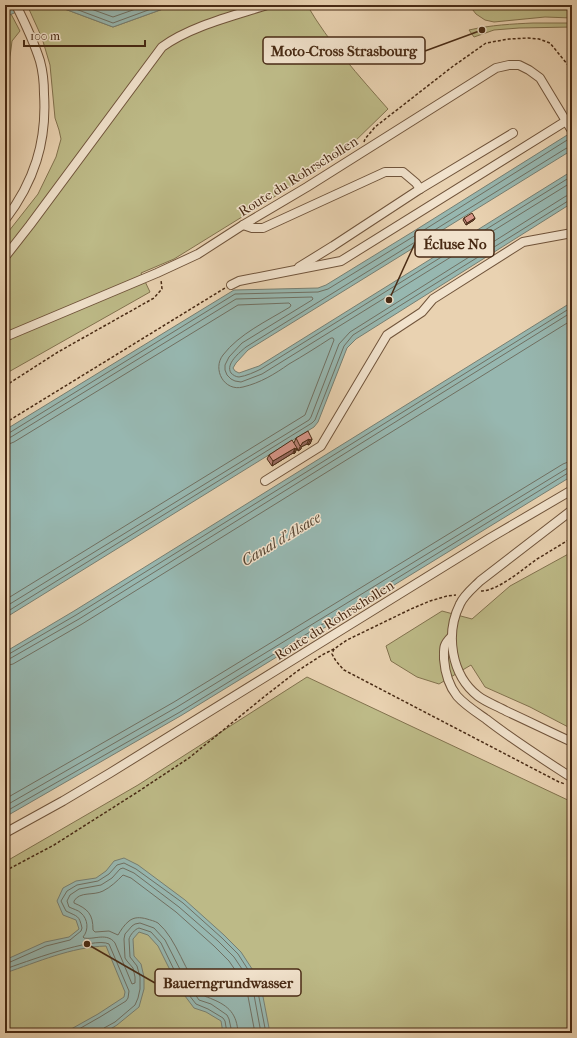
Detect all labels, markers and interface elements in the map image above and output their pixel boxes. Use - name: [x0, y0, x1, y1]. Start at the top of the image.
- scale bar: [24, 22, 145, 48]
- text: 100 m: [30, 29, 60, 43]
- callout: Moto-Cross Strasbourg: [263, 37, 425, 64]
- text: Moto-Cross Strasbourg: [270, 42, 418, 60]
- street label: Route du Rohrschollen: [235, 133, 361, 220]
- callout: Écluse No: [415, 230, 494, 257]
- text: Écluse No: [423, 235, 487, 253]
- water label: Canal d'Alsace: [238, 508, 325, 570]
- street label: Route du Rohrschollen: [271, 577, 397, 664]
- callout: Bauerngrundwasser: [155, 969, 301, 996]
- text: Bauerngrundwasser: [163, 974, 294, 992]

